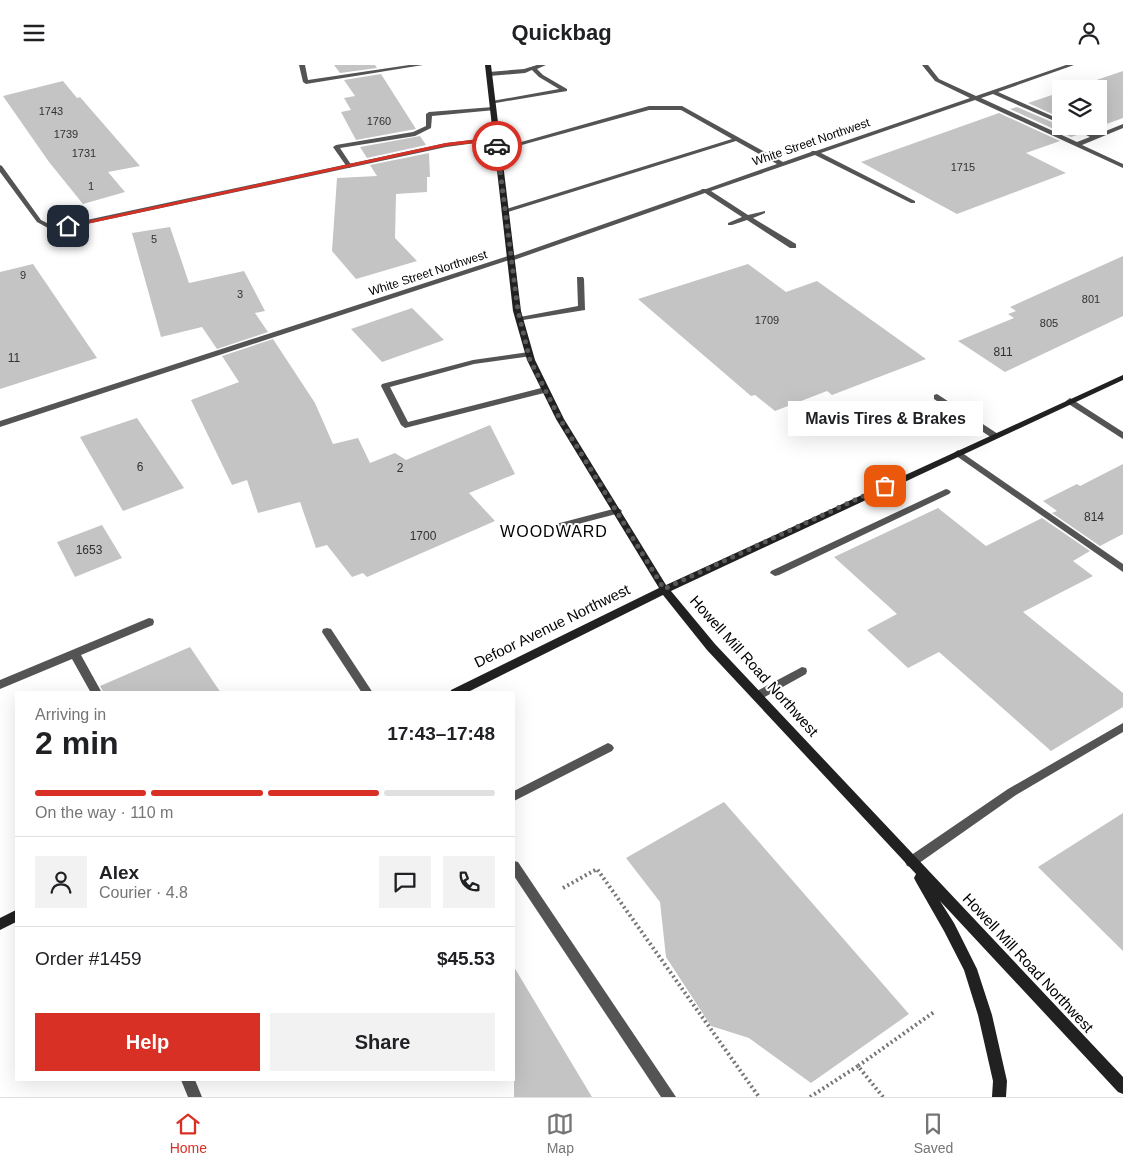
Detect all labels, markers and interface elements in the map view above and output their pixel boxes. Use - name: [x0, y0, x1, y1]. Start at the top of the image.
- icon: menu: [20, 19, 48, 47]
- icon: person: [1075, 19, 1103, 47]
- text: Quickbag: [511, 20, 612, 45]
- map controls: [1052, 80, 1107, 135]
- button: layers: [1052, 80, 1107, 135]
- house number: 1743: [39, 105, 63, 117]
- house number: 1760: [367, 115, 391, 127]
- street label: White Street Northwest: [750, 115, 872, 169]
- courier: [472, 121, 522, 171]
- house number: 1739: [54, 128, 78, 140]
- icon: car: [483, 132, 511, 160]
- house number: 1731: [72, 147, 96, 159]
- house number: 1715: [951, 161, 975, 173]
- house number: 1: [88, 180, 94, 192]
- pin: [47, 205, 89, 247]
- icon: home: [54, 212, 82, 240]
- house number: 5: [151, 233, 157, 245]
- street label: White Street Northwest: [367, 247, 489, 299]
- house number: 9: [20, 269, 26, 281]
- house number: 3: [237, 288, 243, 300]
- house number: 801: [1082, 293, 1100, 305]
- house number: 1709: [755, 314, 779, 326]
- house number: 805: [1040, 317, 1058, 329]
- house number: 811: [993, 345, 1013, 359]
- house number: 11: [8, 351, 21, 365]
- callout: Mavis Tires & Brakes: [788, 401, 982, 436]
- text: Mavis Tires & Brakes: [805, 410, 966, 427]
- house number: 6: [137, 460, 144, 474]
- house number: 2: [397, 461, 404, 475]
- pin: [864, 465, 906, 507]
- icon: bag: [871, 472, 899, 500]
- house number: 814: [1084, 510, 1104, 524]
- district label: WOODWARD: [500, 523, 608, 540]
- house number: 1700: [410, 529, 437, 543]
- house number: 1653: [76, 543, 103, 557]
- street label: Defoor Avenue Northwest: [471, 580, 633, 671]
- street label: Howell Mill Road Northwest: [687, 592, 823, 740]
- text: Arriving in: [35, 706, 106, 723]
- text: 17:43–17:48: [387, 723, 495, 744]
- text: 2 min: [35, 725, 119, 761]
- text: On the way · 110 m: [35, 804, 173, 821]
- button: person: [35, 856, 87, 908]
- button: chat: [379, 856, 431, 908]
- button: phone: [443, 856, 495, 908]
- text: Alex: [99, 862, 139, 883]
- text: Courier · 4.8: [99, 884, 188, 901]
- street label: Howell Mill Road Northwest: [960, 890, 1098, 1036]
- text: Order #1459: [35, 948, 142, 969]
- text: $45.53: [437, 948, 495, 969]
- button: Help: [35, 1013, 260, 1071]
- button: Share: [270, 1013, 495, 1071]
- tab: Home: [170, 1110, 207, 1156]
- tab: Map: [546, 1110, 574, 1156]
- tab: Saved: [914, 1110, 953, 1156]

